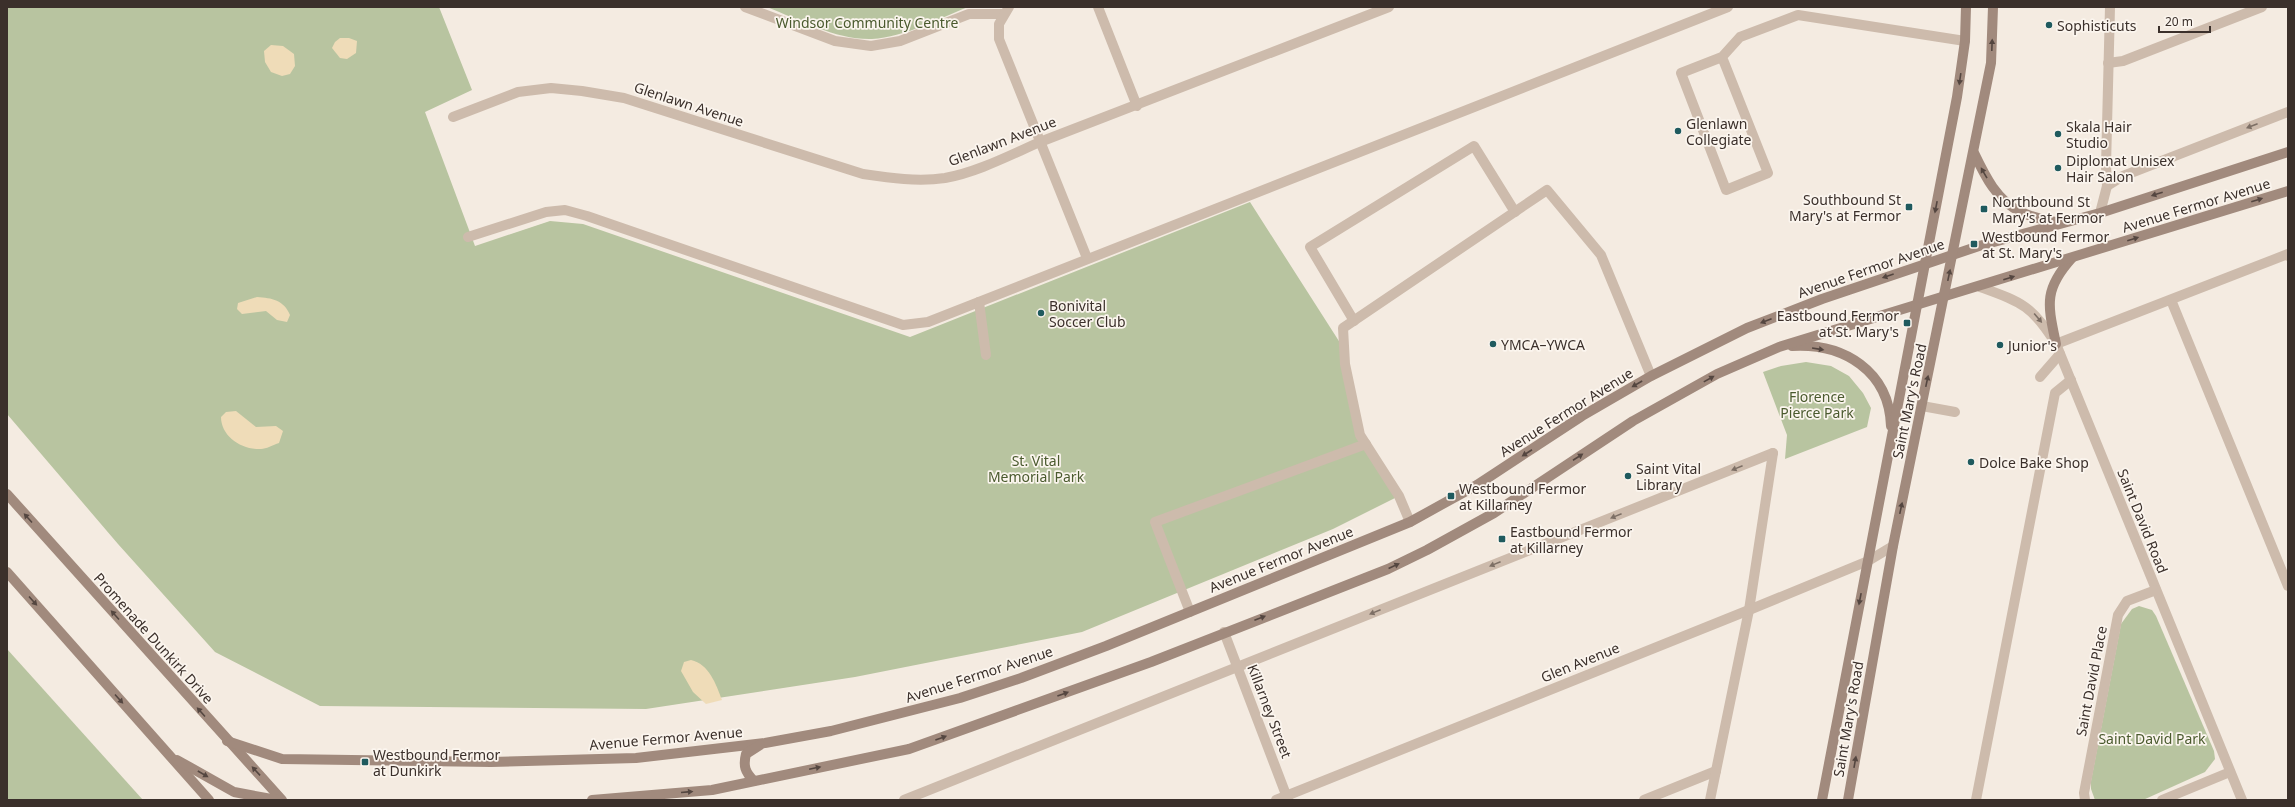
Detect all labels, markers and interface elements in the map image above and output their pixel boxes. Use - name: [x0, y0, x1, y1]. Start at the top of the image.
- scale bar: [2159, 8, 2210, 34]
- park label: Windsor Community Centre: [776, 13, 958, 32]
- text: 20 m: [2165, 13, 2193, 30]
- place label: Sophisticuts: [2057, 16, 2137, 35]
- marker: Sophisticuts: [2044, 20, 2054, 30]
- one-way arrow: [1988, 39, 1995, 51]
- one-way arrow: [1956, 73, 1963, 85]
- street label: Glenlawn Avenue: [632, 77, 746, 131]
- street label: Glenlawn Avenue: [945, 112, 1059, 170]
- place label: Glenlawn Collegiate: [1686, 114, 1752, 149]
- place label: Skala Hair Studio: [2066, 117, 2132, 152]
- one-way arrow: [2245, 124, 2257, 130]
- marker: Glenlawn Collegiate: [1673, 126, 1683, 136]
- marker: Skala Hair Studio: [2053, 129, 2063, 139]
- place label: Diplomat Unisex Hair Salon: [2066, 151, 2175, 186]
- marker: Diplomat Unisex Hair Salon: [2053, 163, 2063, 173]
- one-way arrow: [1981, 167, 1988, 179]
- street label: Avenue Fermor Avenue: [2120, 173, 2272, 237]
- place label: Southbound St Mary's at Fermor: [1789, 190, 1901, 225]
- one-way arrow: [2151, 191, 2163, 197]
- place label: Northbound St Mary's at Fermor: [1992, 192, 2104, 227]
- one-way arrow: [2252, 197, 2264, 203]
- one-way arrow: [1933, 201, 1939, 213]
- marker: Southbound St Mary's at Fermor: [1904, 202, 1914, 212]
- marker: Northbound St Mary's at Fermor: [1979, 204, 1989, 214]
- place label: Westbound Fermor at St. Mary's: [1982, 227, 2110, 262]
- street label: Avenue Fermor Avenue: [1795, 234, 1947, 302]
- one-way arrow: [2127, 235, 2139, 241]
- marker: Westbound Fermor at St. Mary's: [1969, 239, 1979, 249]
- one-way arrow: [1947, 269, 1953, 281]
- one-way arrow: [1882, 274, 1894, 280]
- one-way arrow: [2003, 274, 2015, 280]
- place label: Bonivital Soccer Club: [1049, 296, 1126, 331]
- place label: Eastbound Fermor at St. Mary's: [1777, 306, 1899, 341]
- marker: Bonivital Soccer Club: [1036, 308, 1046, 318]
- one-way arrow: [2033, 313, 2042, 323]
- one-way arrow: [1760, 318, 1772, 324]
- marker: Eastbound Fermor at St. Mary's: [1902, 318, 1912, 328]
- place label: YMCA–YWCA: [1501, 335, 1585, 354]
- place label: Junior's: [2006, 336, 2057, 355]
- marker: YMCA–YWCA: [1488, 339, 1498, 349]
- marker: Junior's: [1995, 340, 2005, 350]
- street label: Saint Mary's Road: [1888, 342, 1930, 460]
- one-way arrow: [1812, 346, 1824, 352]
- street label: Avenue Fermor Avenue: [1496, 363, 1636, 461]
- one-way arrow: [1703, 375, 1715, 382]
- one-way arrow: [1925, 375, 1931, 387]
- one-way arrow: [1631, 380, 1643, 387]
- park label: Florence Pierce Park: [1780, 387, 1854, 422]
- one-way arrow: [1522, 449, 1532, 457]
- park label: St. Vital Memorial Park: [988, 451, 1085, 486]
- one-way arrow: [1573, 453, 1583, 461]
- place label: Dolce Bake Shop: [1979, 453, 2089, 472]
- marker: Dolce Bake Shop: [1966, 457, 1976, 467]
- place label: Saint Vital Library: [1636, 459, 1701, 494]
- one-way arrow: [1730, 465, 1742, 471]
- street label: Saint David Road: [2113, 466, 2173, 576]
- marker: Saint Vital Library: [1623, 471, 1633, 481]
- place label: Westbound Fermor at Killarney: [1459, 479, 1587, 514]
- marker: Westbound Fermor at Killarney: [1446, 491, 1456, 501]
- one-way arrow: [1899, 502, 1905, 514]
- one-way arrow: [24, 512, 33, 523]
- one-way arrow: [1609, 513, 1621, 519]
- street label: Avenue Fermor Avenue: [1206, 521, 1356, 597]
- place label: Eastbound Fermor at Killarney: [1510, 522, 1633, 557]
- marker: Eastbound Fermor at Killarney: [1497, 534, 1507, 544]
- one-way arrow: [1489, 562, 1501, 568]
- one-way arrow: [1388, 563, 1400, 569]
- street label: Promenade Dunkirk Drive: [90, 568, 218, 708]
- one-way arrow: [1857, 593, 1863, 605]
- one-way arrow: [28, 596, 37, 607]
- one-way arrow: [110, 609, 119, 620]
- one-way arrow: [1368, 610, 1380, 616]
- one-way arrow: [1254, 615, 1266, 621]
- street label: Saint David Place: [2071, 624, 2111, 738]
- street label: Glen Avenue: [1538, 638, 1622, 686]
- street label: Avenue Fermor Avenue: [903, 641, 1055, 707]
- street label: Saint Mary's Road: [1828, 660, 1868, 778]
- street label: Killarney Street: [1243, 661, 1297, 761]
- one-way arrow: [1058, 690, 1070, 696]
- one-way arrow: [114, 694, 123, 703]
- one-way arrow: [197, 706, 206, 717]
- street label: Avenue Fermor Avenue: [589, 722, 744, 754]
- park label: Saint David Park: [2098, 729, 2206, 748]
- one-way arrow: [935, 734, 947, 740]
- place label: Westbound Fermor at Dunkirk: [373, 745, 501, 780]
- one-way arrow: [1852, 756, 1858, 768]
- marker: Westbound Fermor at Dunkirk: [360, 757, 370, 767]
- one-way arrow: [809, 765, 821, 771]
- one-way arrow: [251, 766, 260, 777]
- one-way arrow: [197, 771, 208, 778]
- one-way arrow: [681, 788, 693, 795]

